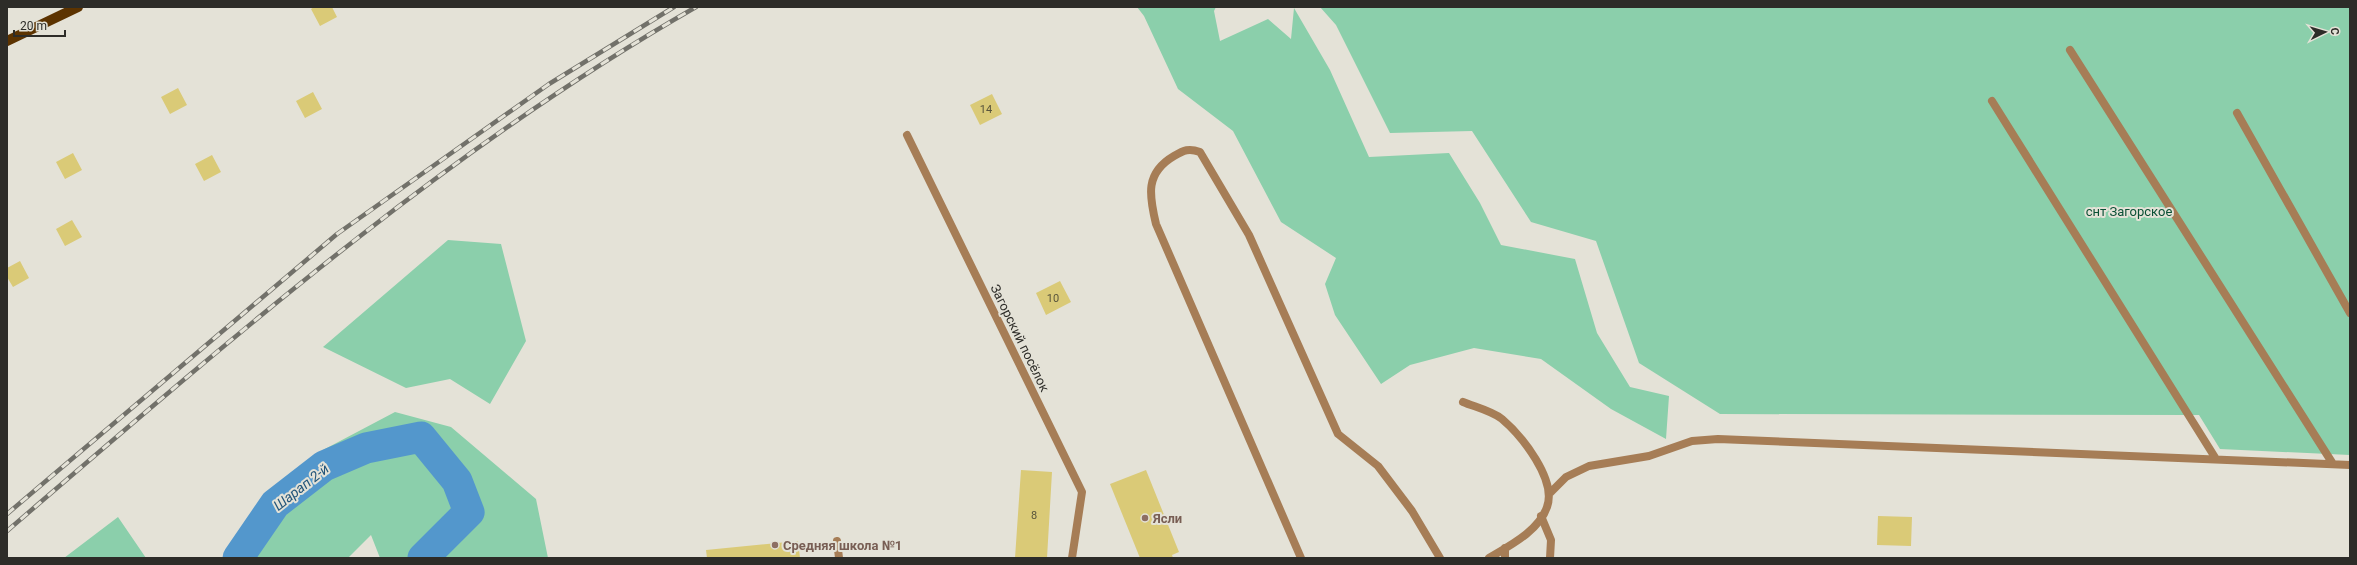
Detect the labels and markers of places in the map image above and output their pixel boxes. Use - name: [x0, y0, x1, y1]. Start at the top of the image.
- place label: Ясли: [1152, 511, 1182, 526]
- marker: Ясли: [1140, 513, 1150, 523]
- place label: Средняя школа №1: [783, 538, 902, 553]
- marker: Средняя школа №1: [770, 540, 780, 550]

